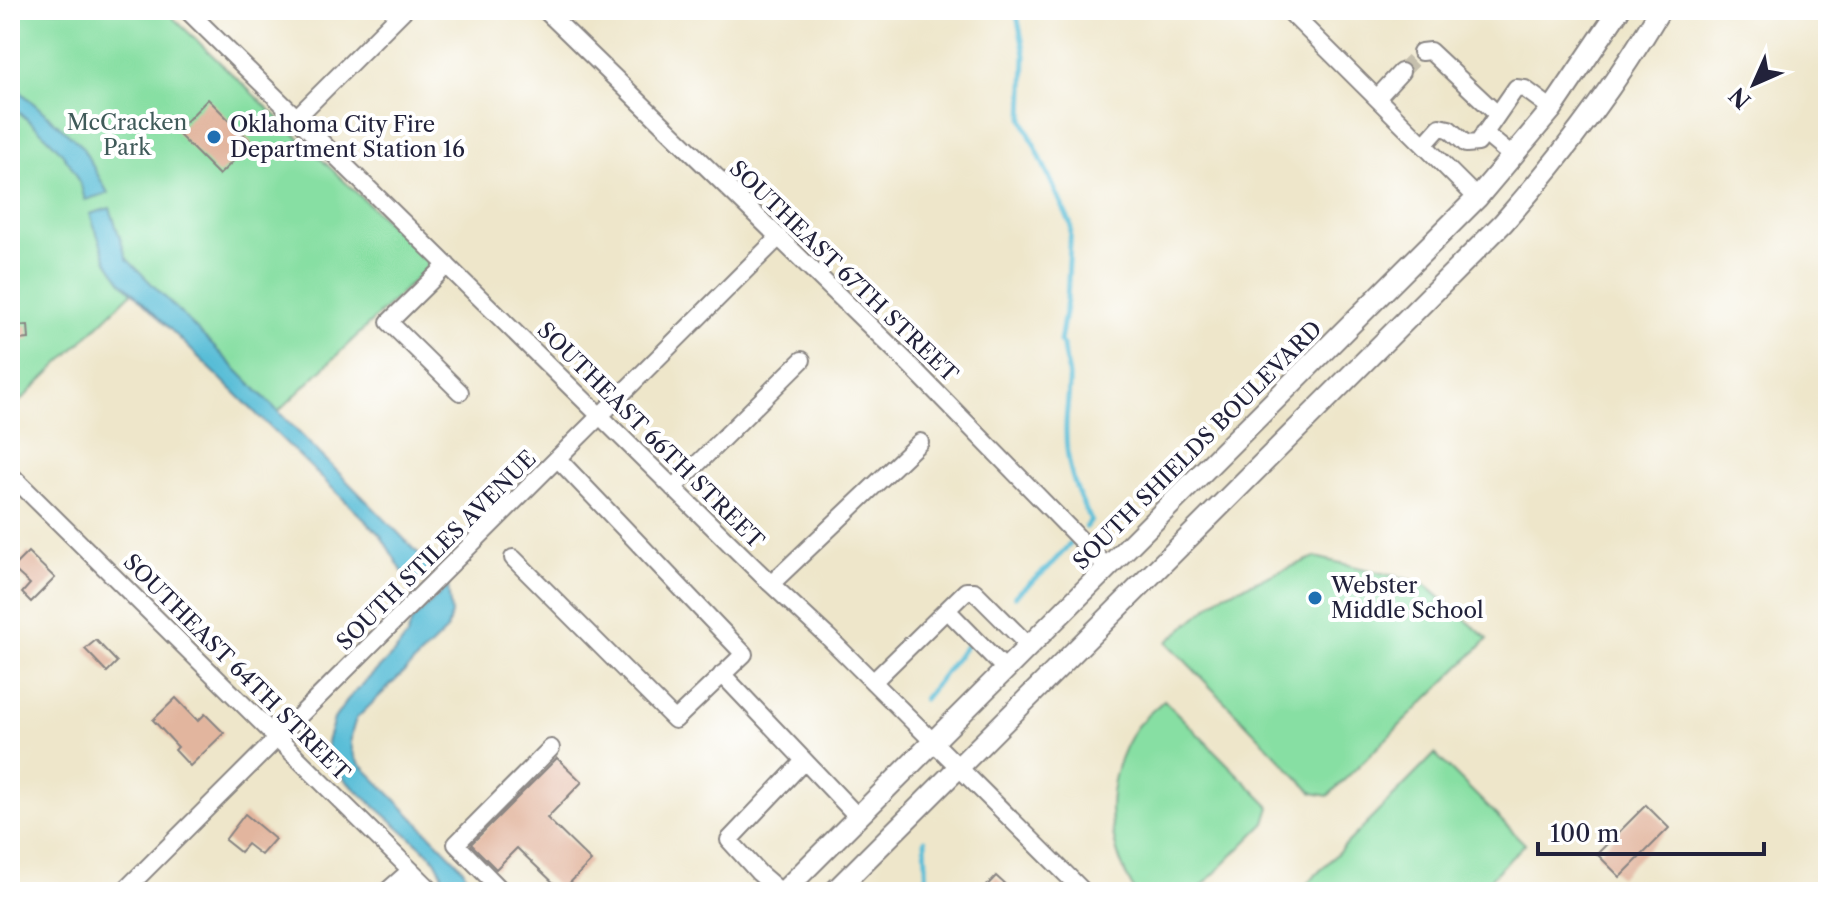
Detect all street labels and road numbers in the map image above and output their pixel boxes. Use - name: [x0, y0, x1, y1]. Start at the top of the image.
- street label: SOUTHEAST 67TH STREET: [724, 155, 964, 388]
- street label: SOUTH SHIELDS BOULEVARD: [1067, 315, 1327, 575]
- street label: SOUTHEAST 66TH STREET: [532, 317, 770, 555]
- street label: SOUTH STILES AVENUE: [331, 445, 542, 656]
- street label: SOUTHEAST 64TH STREET: [118, 548, 356, 787]

